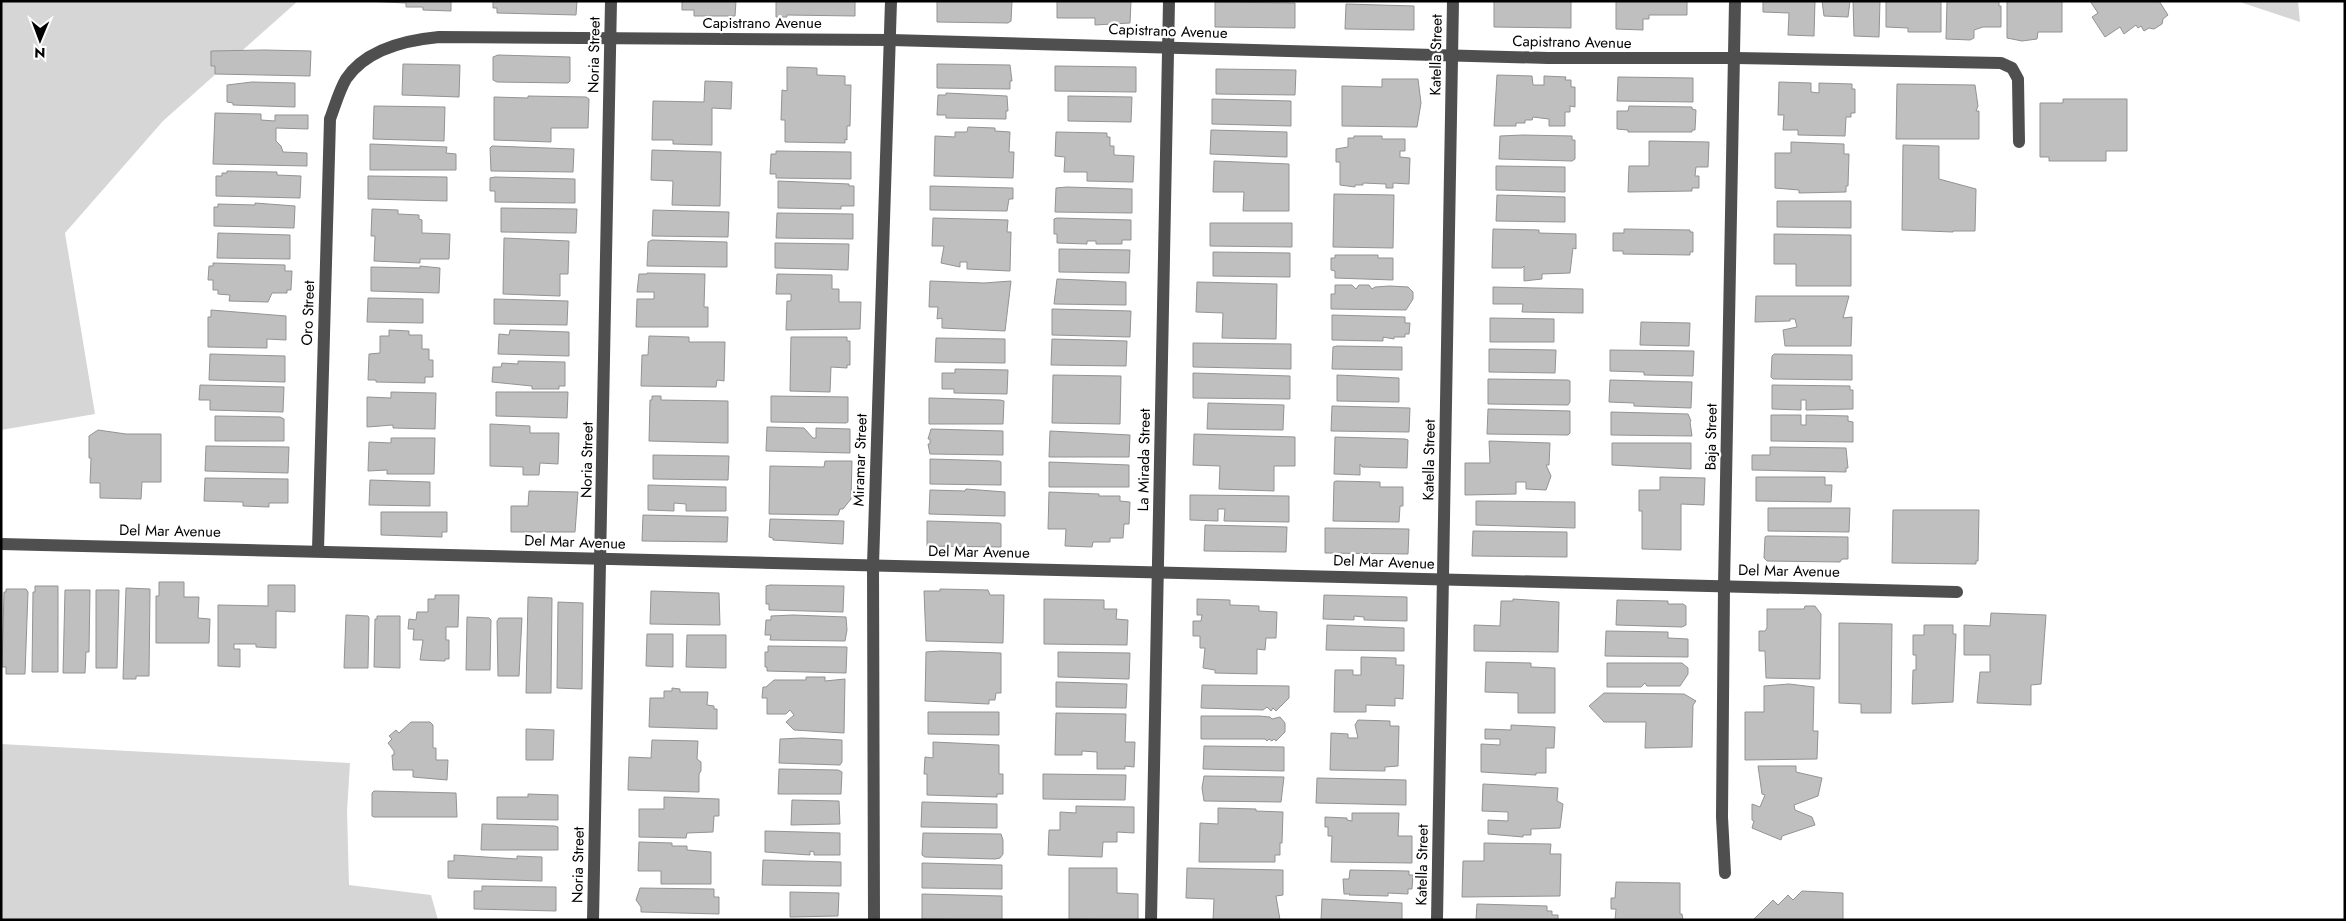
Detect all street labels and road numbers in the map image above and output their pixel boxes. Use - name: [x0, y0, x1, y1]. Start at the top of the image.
- street label: Capistrano Avenue: [702, 12, 822, 34]
- street label: Katella Street: [1424, 14, 1448, 96]
- street label: Noria Street: [582, 16, 606, 93]
- street label: Capistrano Avenue: [1108, 18, 1228, 44]
- street label: Capistrano Avenue: [1512, 30, 1632, 54]
- street label: Oro Street: [296, 280, 320, 346]
- street label: Baja Street: [1699, 403, 1723, 471]
- street label: La Mirada Street: [1132, 408, 1156, 512]
- street label: Miramar Street: [847, 413, 873, 507]
- street label: Katella Street: [1417, 419, 1441, 501]
- street label: Noria Street: [575, 421, 599, 498]
- street label: Del Mar Avenue: [119, 519, 221, 543]
- street label: Del Mar Avenue: [524, 529, 626, 555]
- street label: Del Mar Avenue: [928, 540, 1030, 564]
- street label: Del Mar Avenue: [1333, 549, 1435, 575]
- street label: Del Mar Avenue: [1738, 559, 1840, 583]
- street label: Katella Street: [1410, 824, 1434, 906]
- street label: Noria Street: [566, 826, 590, 903]

